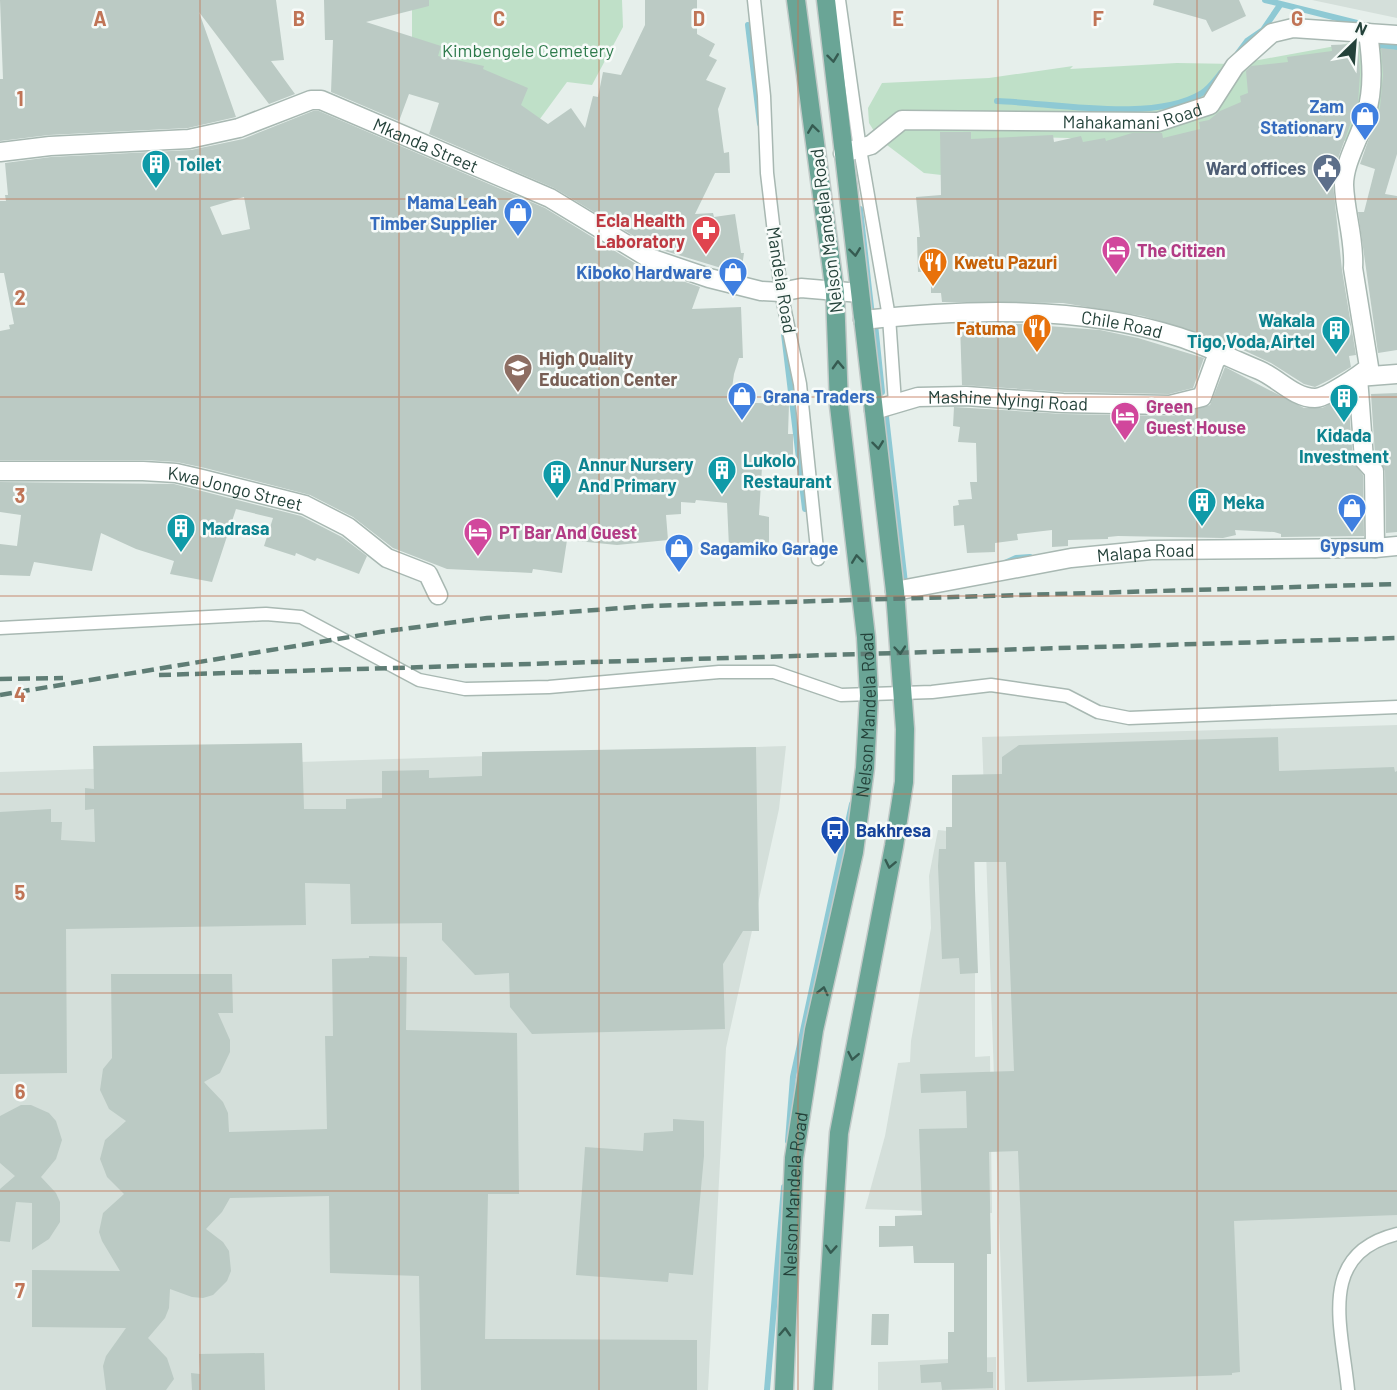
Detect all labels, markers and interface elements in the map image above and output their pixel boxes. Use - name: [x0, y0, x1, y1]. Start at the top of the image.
- text: A: [93, 6, 107, 30]
- text: B: [293, 6, 305, 30]
- text: C: [493, 6, 505, 30]
- text: D: [693, 6, 705, 30]
- text: E: [892, 6, 904, 30]
- text: F: [1092, 6, 1104, 30]
- text: G: [1291, 6, 1303, 30]
- north arrow: [1325, 12, 1385, 72]
- text: N: [1353, 17, 1370, 39]
- park label: Kimbengele Cemetery: [442, 39, 614, 61]
- one-way arrow: [826, 54, 838, 63]
- text: 1: [16, 86, 24, 110]
- place label: Zam Stationary: [1260, 95, 1344, 138]
- street label: Mahakamani Road: [1063, 97, 1205, 133]
- shop icon: Zam Stationary: [1349, 100, 1381, 142]
- street label: Mkanda Street: [370, 113, 482, 177]
- one-way arrow: [808, 125, 820, 134]
- building icon: Toilet: [140, 148, 172, 190]
- street label: Nelson Mandela Road: [805, 148, 847, 314]
- public building icon: Ward offices: [1311, 152, 1343, 194]
- place label: Toilet: [177, 153, 222, 175]
- place label: Ward offices: [1206, 157, 1306, 179]
- place label: Mama Leah Timber Supplier: [370, 191, 497, 234]
- shop icon: Mama Leah Timber Supplier: [502, 196, 534, 238]
- place label: Ecla Health Laboratory: [596, 209, 685, 252]
- pharmacy icon: Ecla Health Laboratory: [690, 214, 722, 256]
- street label: Mandela Road: [763, 225, 801, 335]
- hotel icon: The Citizen: [1100, 234, 1132, 276]
- place label: The Citizen: [1137, 239, 1226, 261]
- restaurant icon: Kwetu Pazuri: [917, 246, 949, 288]
- one-way arrow: [848, 247, 861, 256]
- place label: Kwetu Pazuri: [954, 251, 1057, 273]
- shop icon: Kiboko Hardware: [717, 256, 749, 298]
- place label: Kiboko Hardware: [576, 261, 712, 283]
- text: 2: [14, 285, 26, 309]
- street label: Chile Road: [1080, 306, 1165, 343]
- place label: Wakala Tigo,Voda,Airtel: [1187, 309, 1315, 352]
- restaurant icon: Fatuma: [1021, 312, 1053, 354]
- building icon: Wakala Tigo,Voda,Airtel: [1320, 314, 1352, 356]
- place label: Fatuma: [956, 317, 1016, 339]
- place label: High Quality Education Center: [539, 347, 678, 390]
- school or university icon: High Quality Education Center: [502, 352, 534, 394]
- one-way arrow: [832, 360, 844, 369]
- shop icon: Grana Traders: [726, 380, 758, 422]
- building icon: Kidada Investment: [1328, 382, 1360, 424]
- place label: Grana Traders: [763, 385, 875, 407]
- street label: Mashine Nyingi Road: [928, 385, 1088, 414]
- place label: Green Guest House: [1146, 395, 1246, 438]
- hotel icon: Green Guest House: [1109, 400, 1141, 442]
- place label: Kidada Investment: [1299, 424, 1389, 467]
- one-way arrow: [872, 441, 884, 450]
- place label: Lukolo Restaurant: [743, 449, 832, 492]
- place label: Annur Nursery And Primary: [578, 453, 694, 496]
- building icon: Lukolo Restaurant: [706, 454, 738, 496]
- building icon: Annur Nursery And Primary: [541, 458, 573, 500]
- street label: Kwa Jongo Street: [167, 462, 305, 515]
- text: 3: [15, 483, 25, 507]
- building icon: Meka: [1186, 486, 1218, 528]
- place label: Meka: [1223, 491, 1264, 513]
- shop icon: Gypsum: [1336, 492, 1368, 534]
- building icon: Madrasa: [165, 512, 197, 554]
- hotel icon: PT Bar And Guest: [462, 516, 494, 558]
- place label: Madrasa: [202, 517, 269, 539]
- place label: PT Bar And Guest: [499, 521, 637, 543]
- shop icon: Sagamiko Garage: [663, 532, 695, 574]
- place label: Gypsum: [1320, 534, 1384, 556]
- place label: Sagamiko Garage: [700, 537, 838, 559]
- street label: Malapa Road: [1096, 539, 1195, 566]
- one-way arrow: [852, 554, 864, 563]
- street label: Nelson Mandela Road: [850, 632, 880, 799]
- one-way arrow: [893, 645, 906, 654]
- text: 4: [14, 682, 26, 706]
- bus stop icon: Bakhresa: [819, 814, 851, 856]
- place label: Bakhresa: [856, 819, 931, 841]
- one-way arrow: [885, 859, 898, 869]
- text: 5: [15, 880, 26, 904]
- one-way arrow: [815, 986, 828, 996]
- one-way arrow: [848, 1051, 860, 1060]
- text: 6: [15, 1079, 26, 1103]
- street label: Nelson Mandela Road: [778, 1110, 812, 1277]
- one-way arrow: [825, 1245, 838, 1254]
- text: 7: [15, 1278, 25, 1302]
- one-way arrow: [779, 1327, 792, 1336]

